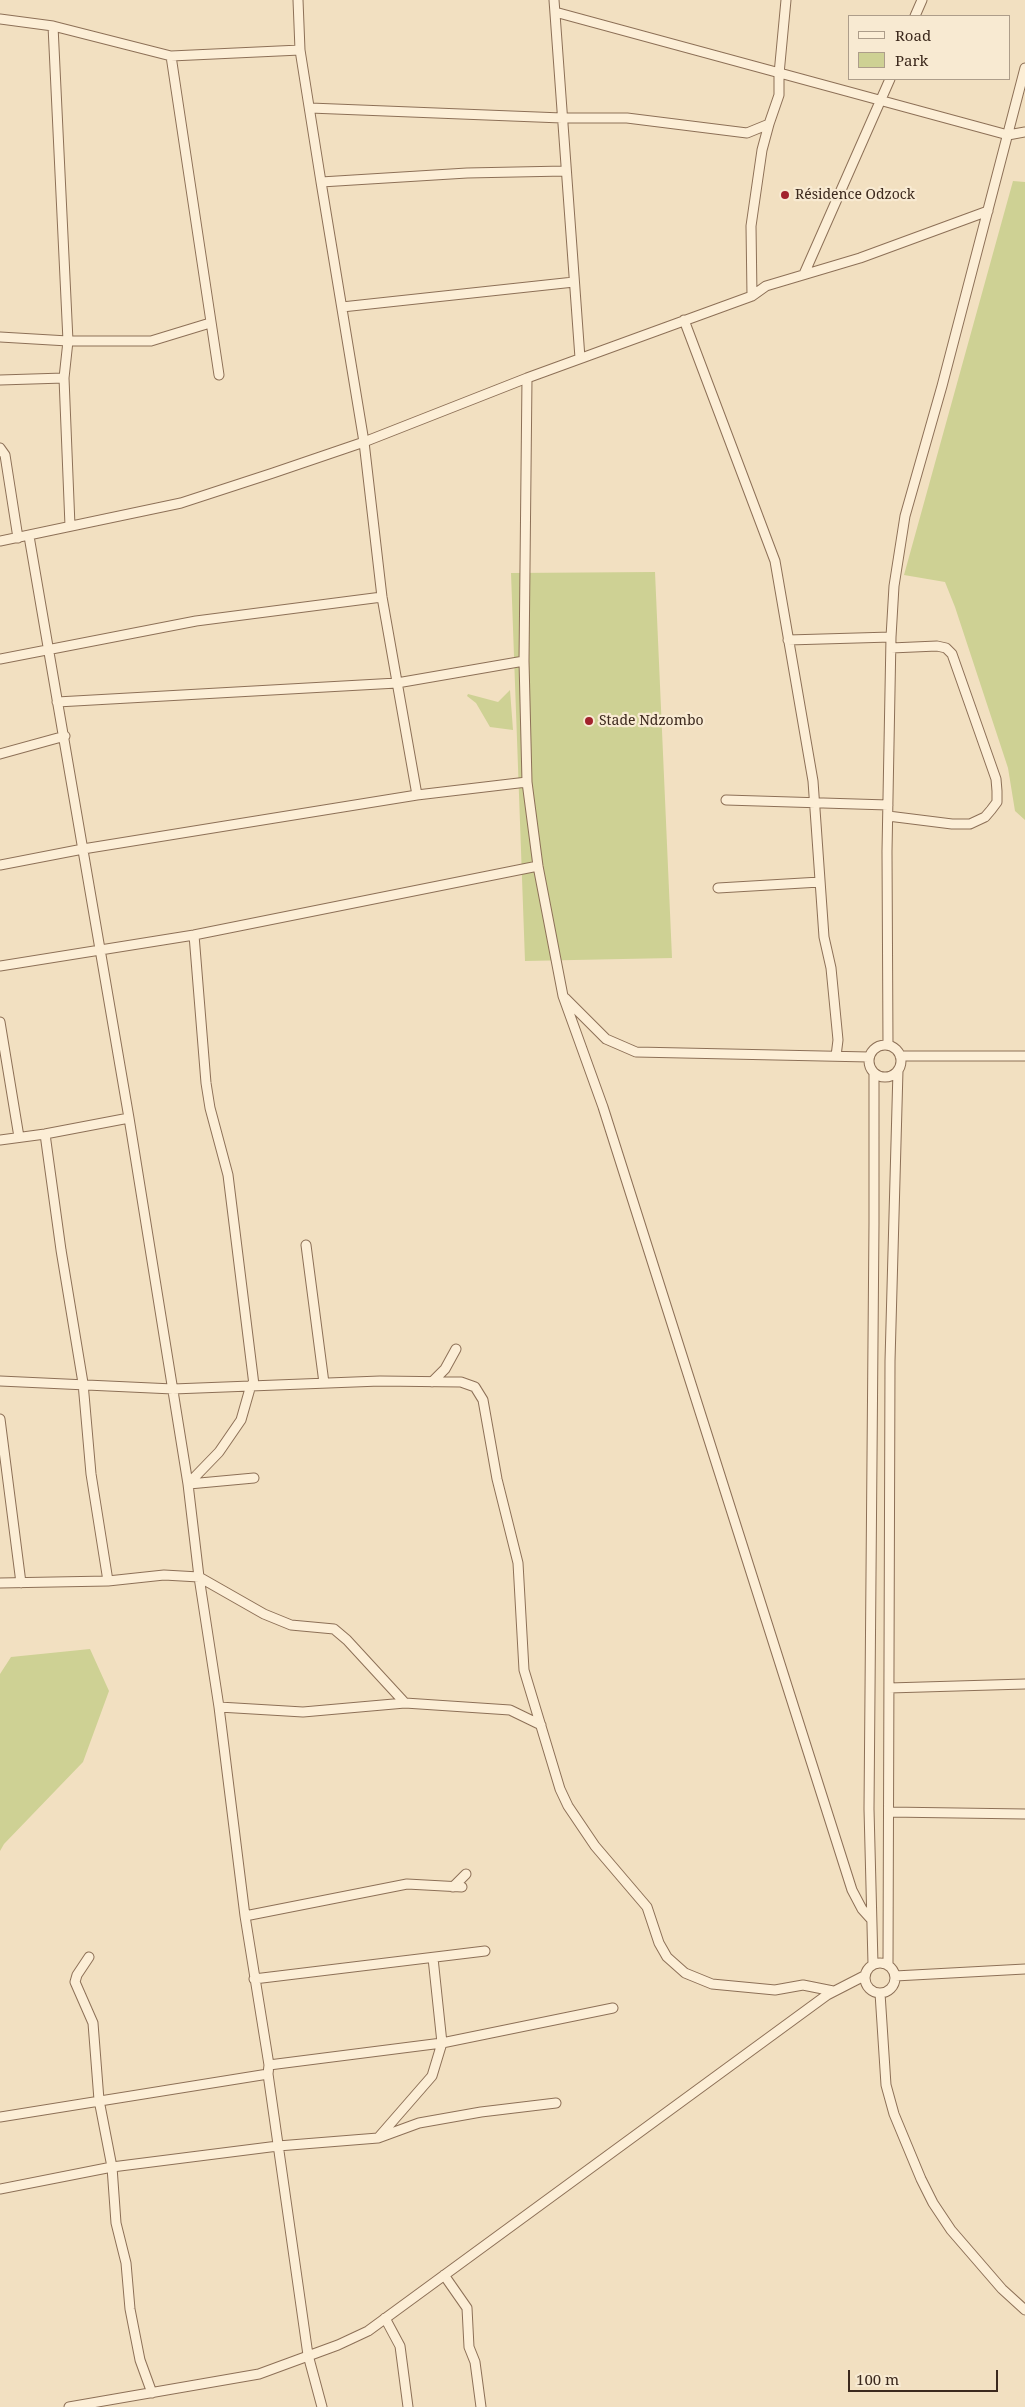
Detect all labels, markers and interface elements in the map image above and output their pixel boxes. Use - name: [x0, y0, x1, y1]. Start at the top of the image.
- legend: [848, 15, 1010, 80]
- text: Road: [895, 25, 931, 45]
- text: Park: [895, 50, 928, 70]
- place label: Résidence Odzock: [795, 187, 915, 203]
- marker: Résidence Odzock: [779, 189, 791, 201]
- place label: Stade Ndzombo: [599, 713, 704, 729]
- marker: Stade Ndzombo: [583, 715, 595, 727]
- scale bar: [850, 2360, 1000, 2392]
- text: 100 m: [856, 2369, 899, 2389]

